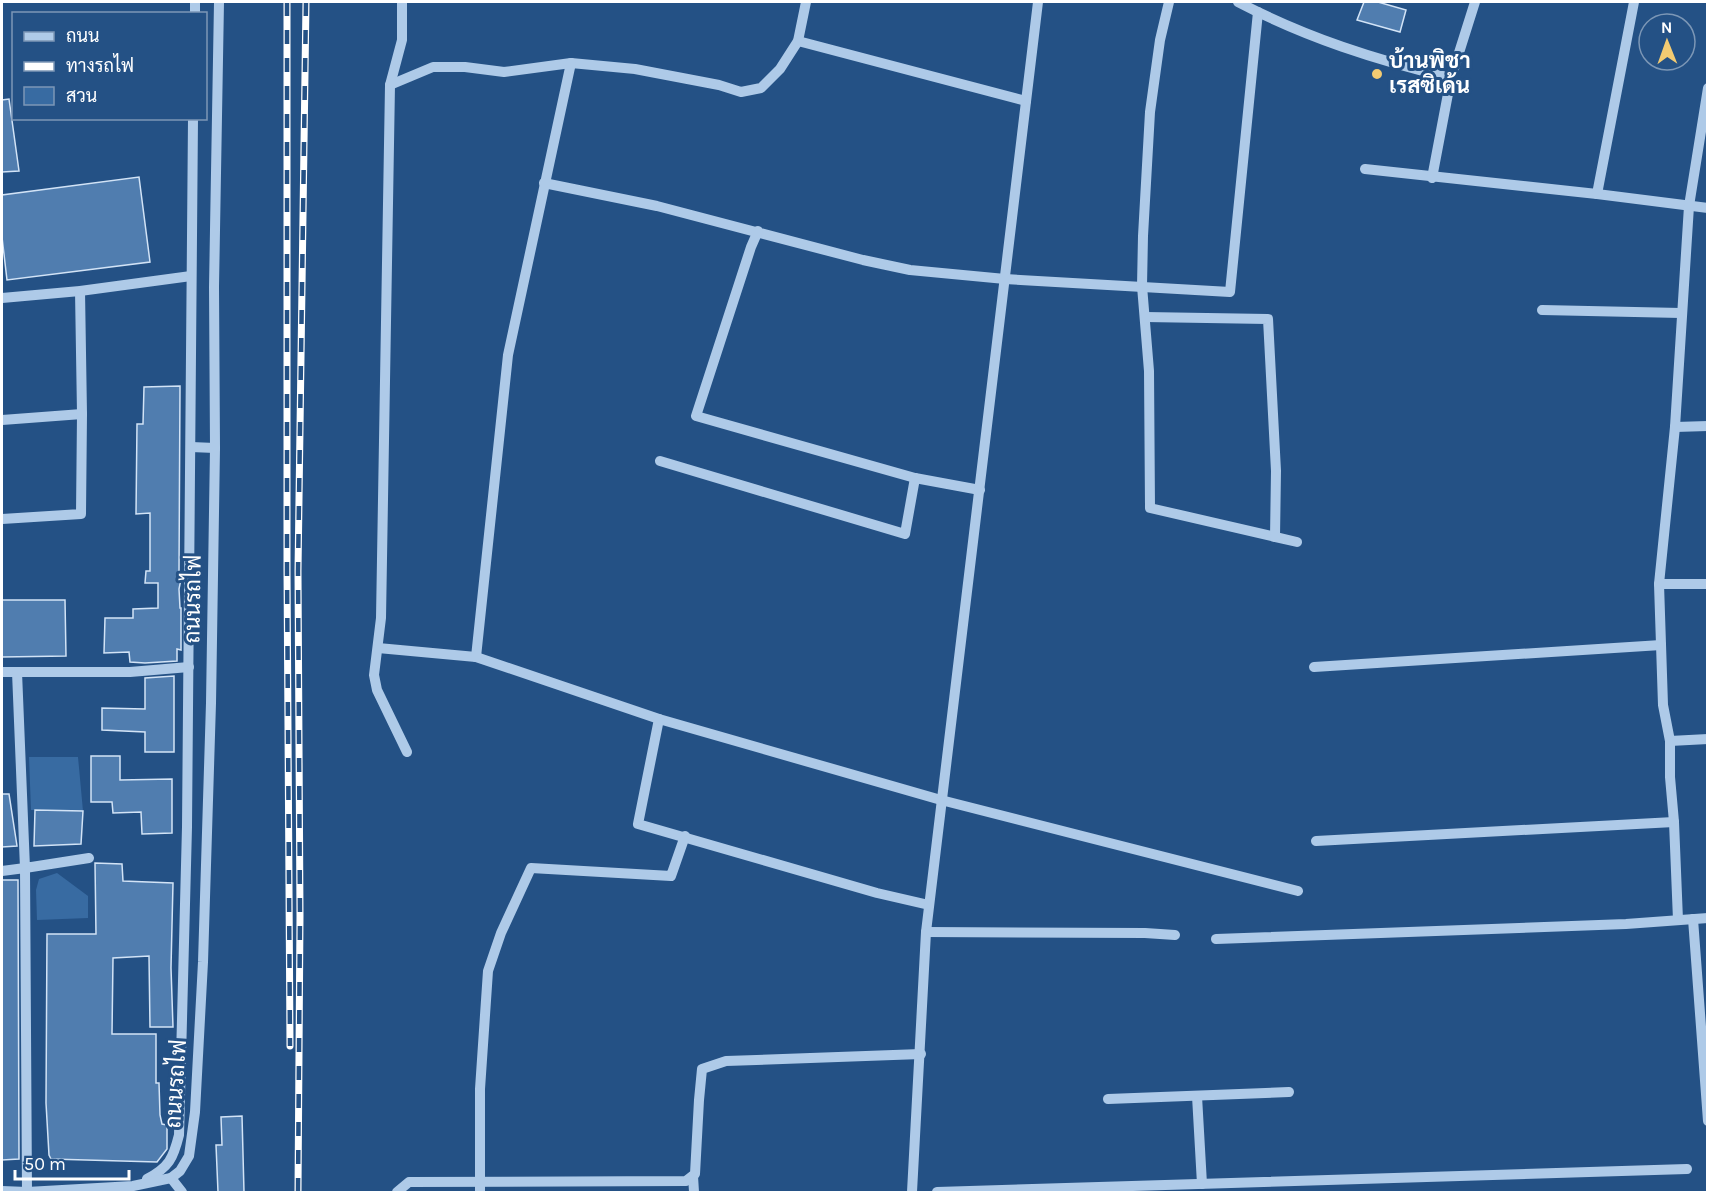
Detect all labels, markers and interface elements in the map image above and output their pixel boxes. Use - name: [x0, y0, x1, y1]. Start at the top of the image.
- legend: [12, 12, 207, 120]
- north arrow: [1637, 12, 1697, 72]
- text: N: [1661, 18, 1673, 37]
- text: ถนน: [66, 25, 99, 47]
- place label: บ้านพิชา เรสซิเด้น: [1389, 46, 1471, 99]
- text: ทางรถไฟ: [66, 53, 134, 77]
- marker: บ้านพิชา เรสซิเด้น: [1370, 67, 1384, 81]
- text: สวน: [66, 85, 97, 107]
- street label: ถนนรถไฟ: [177, 554, 207, 644]
- street label: ถนนรถไฟ: [158, 1039, 192, 1129]
- scale bar: [15, 1143, 129, 1181]
- text: 50 m: [24, 1153, 66, 1175]

